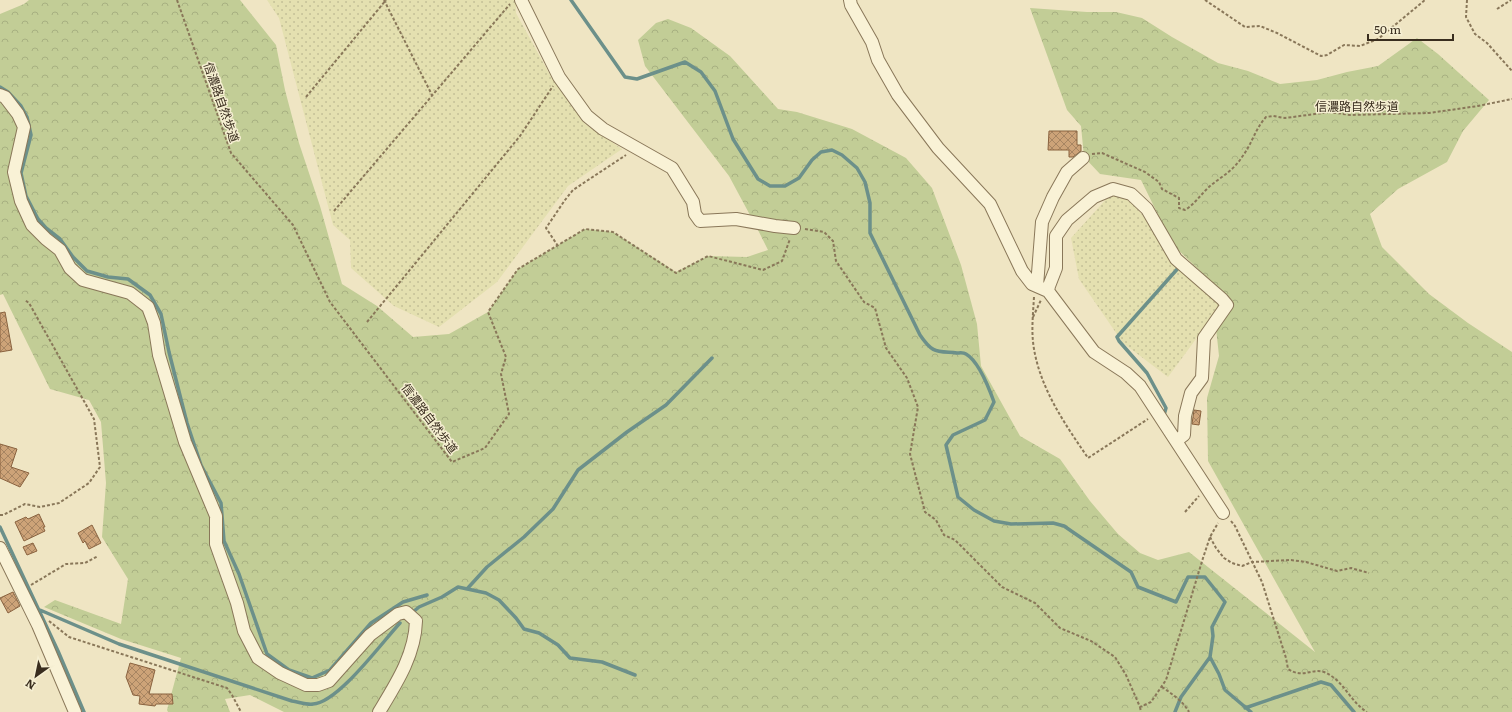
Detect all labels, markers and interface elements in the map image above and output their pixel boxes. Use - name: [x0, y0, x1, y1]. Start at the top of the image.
- scale bar: [1368, 16, 1453, 42]
- text: 50 m: [1374, 20, 1401, 38]
- street label: 信濃路自然歩道: [200, 59, 244, 145]
- street label: 信濃路自然歩道: [1315, 97, 1399, 115]
- street label: 信濃路自然歩道: [398, 379, 462, 457]
- north arrow: [16, 656, 56, 696]
- text: N: [22, 676, 38, 694]

